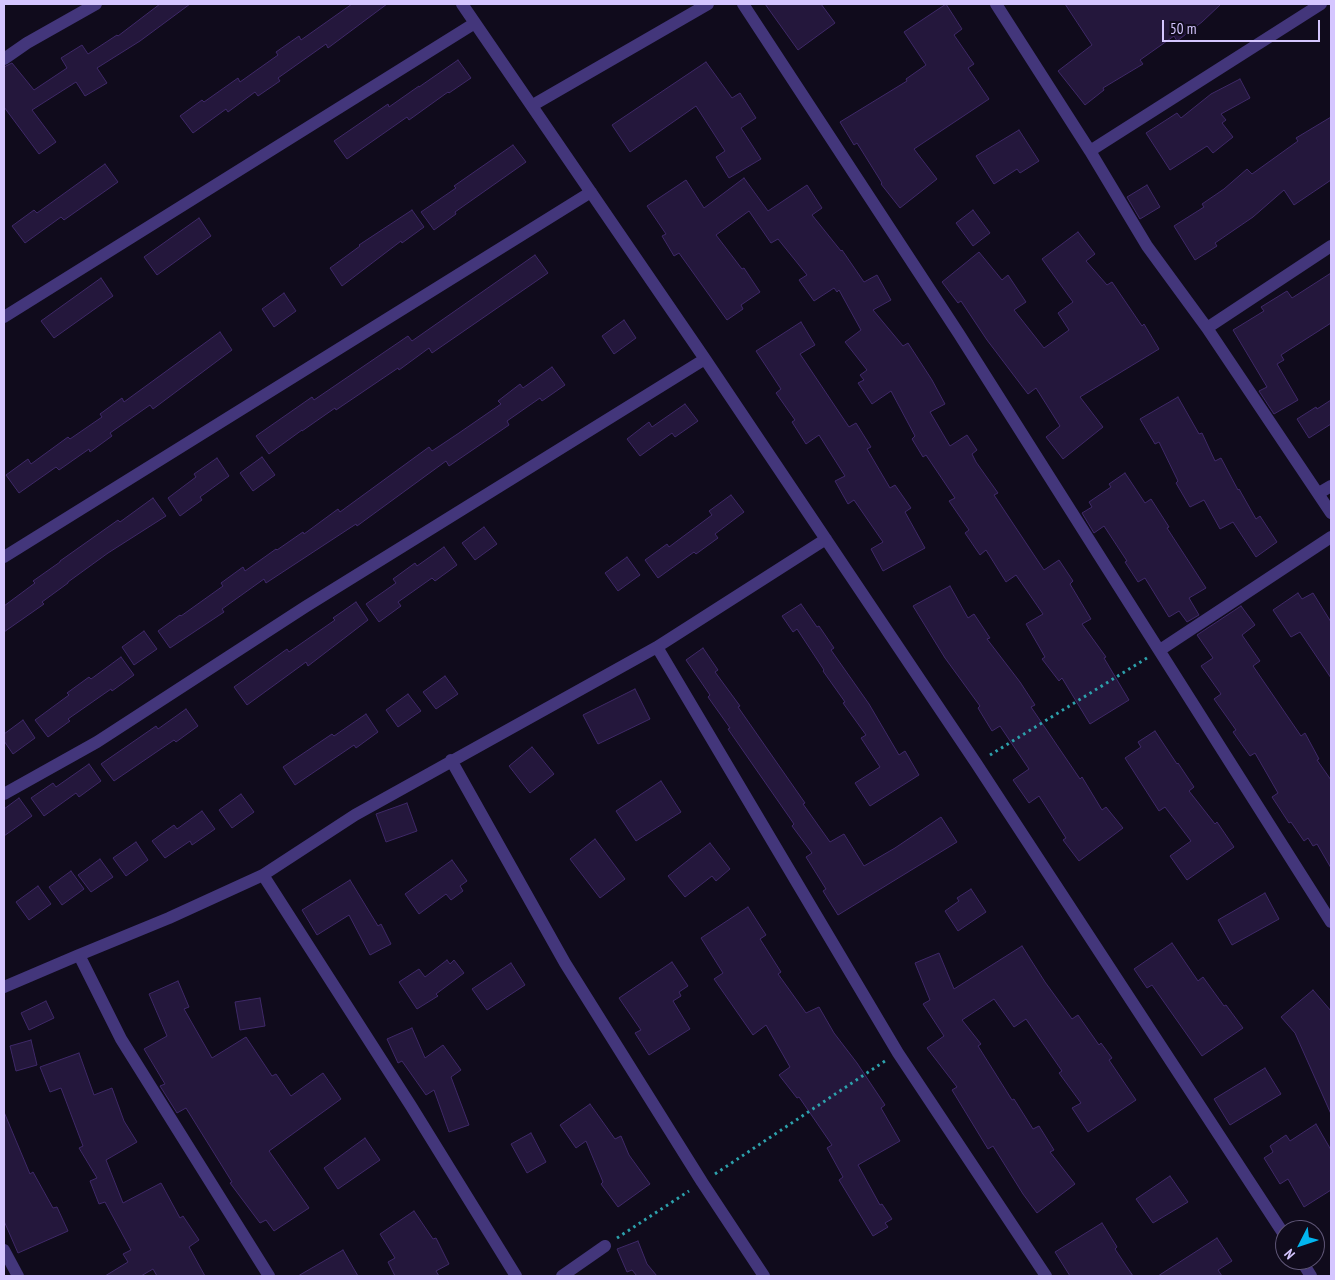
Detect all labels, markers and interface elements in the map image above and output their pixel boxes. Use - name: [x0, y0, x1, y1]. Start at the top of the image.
- scale bar: [1165, 10, 1322, 42]
- text: 50 m: [1170, 19, 1196, 38]
- north arrow: [1275, 1220, 1325, 1270]
- text: N: [1280, 1245, 1299, 1263]

